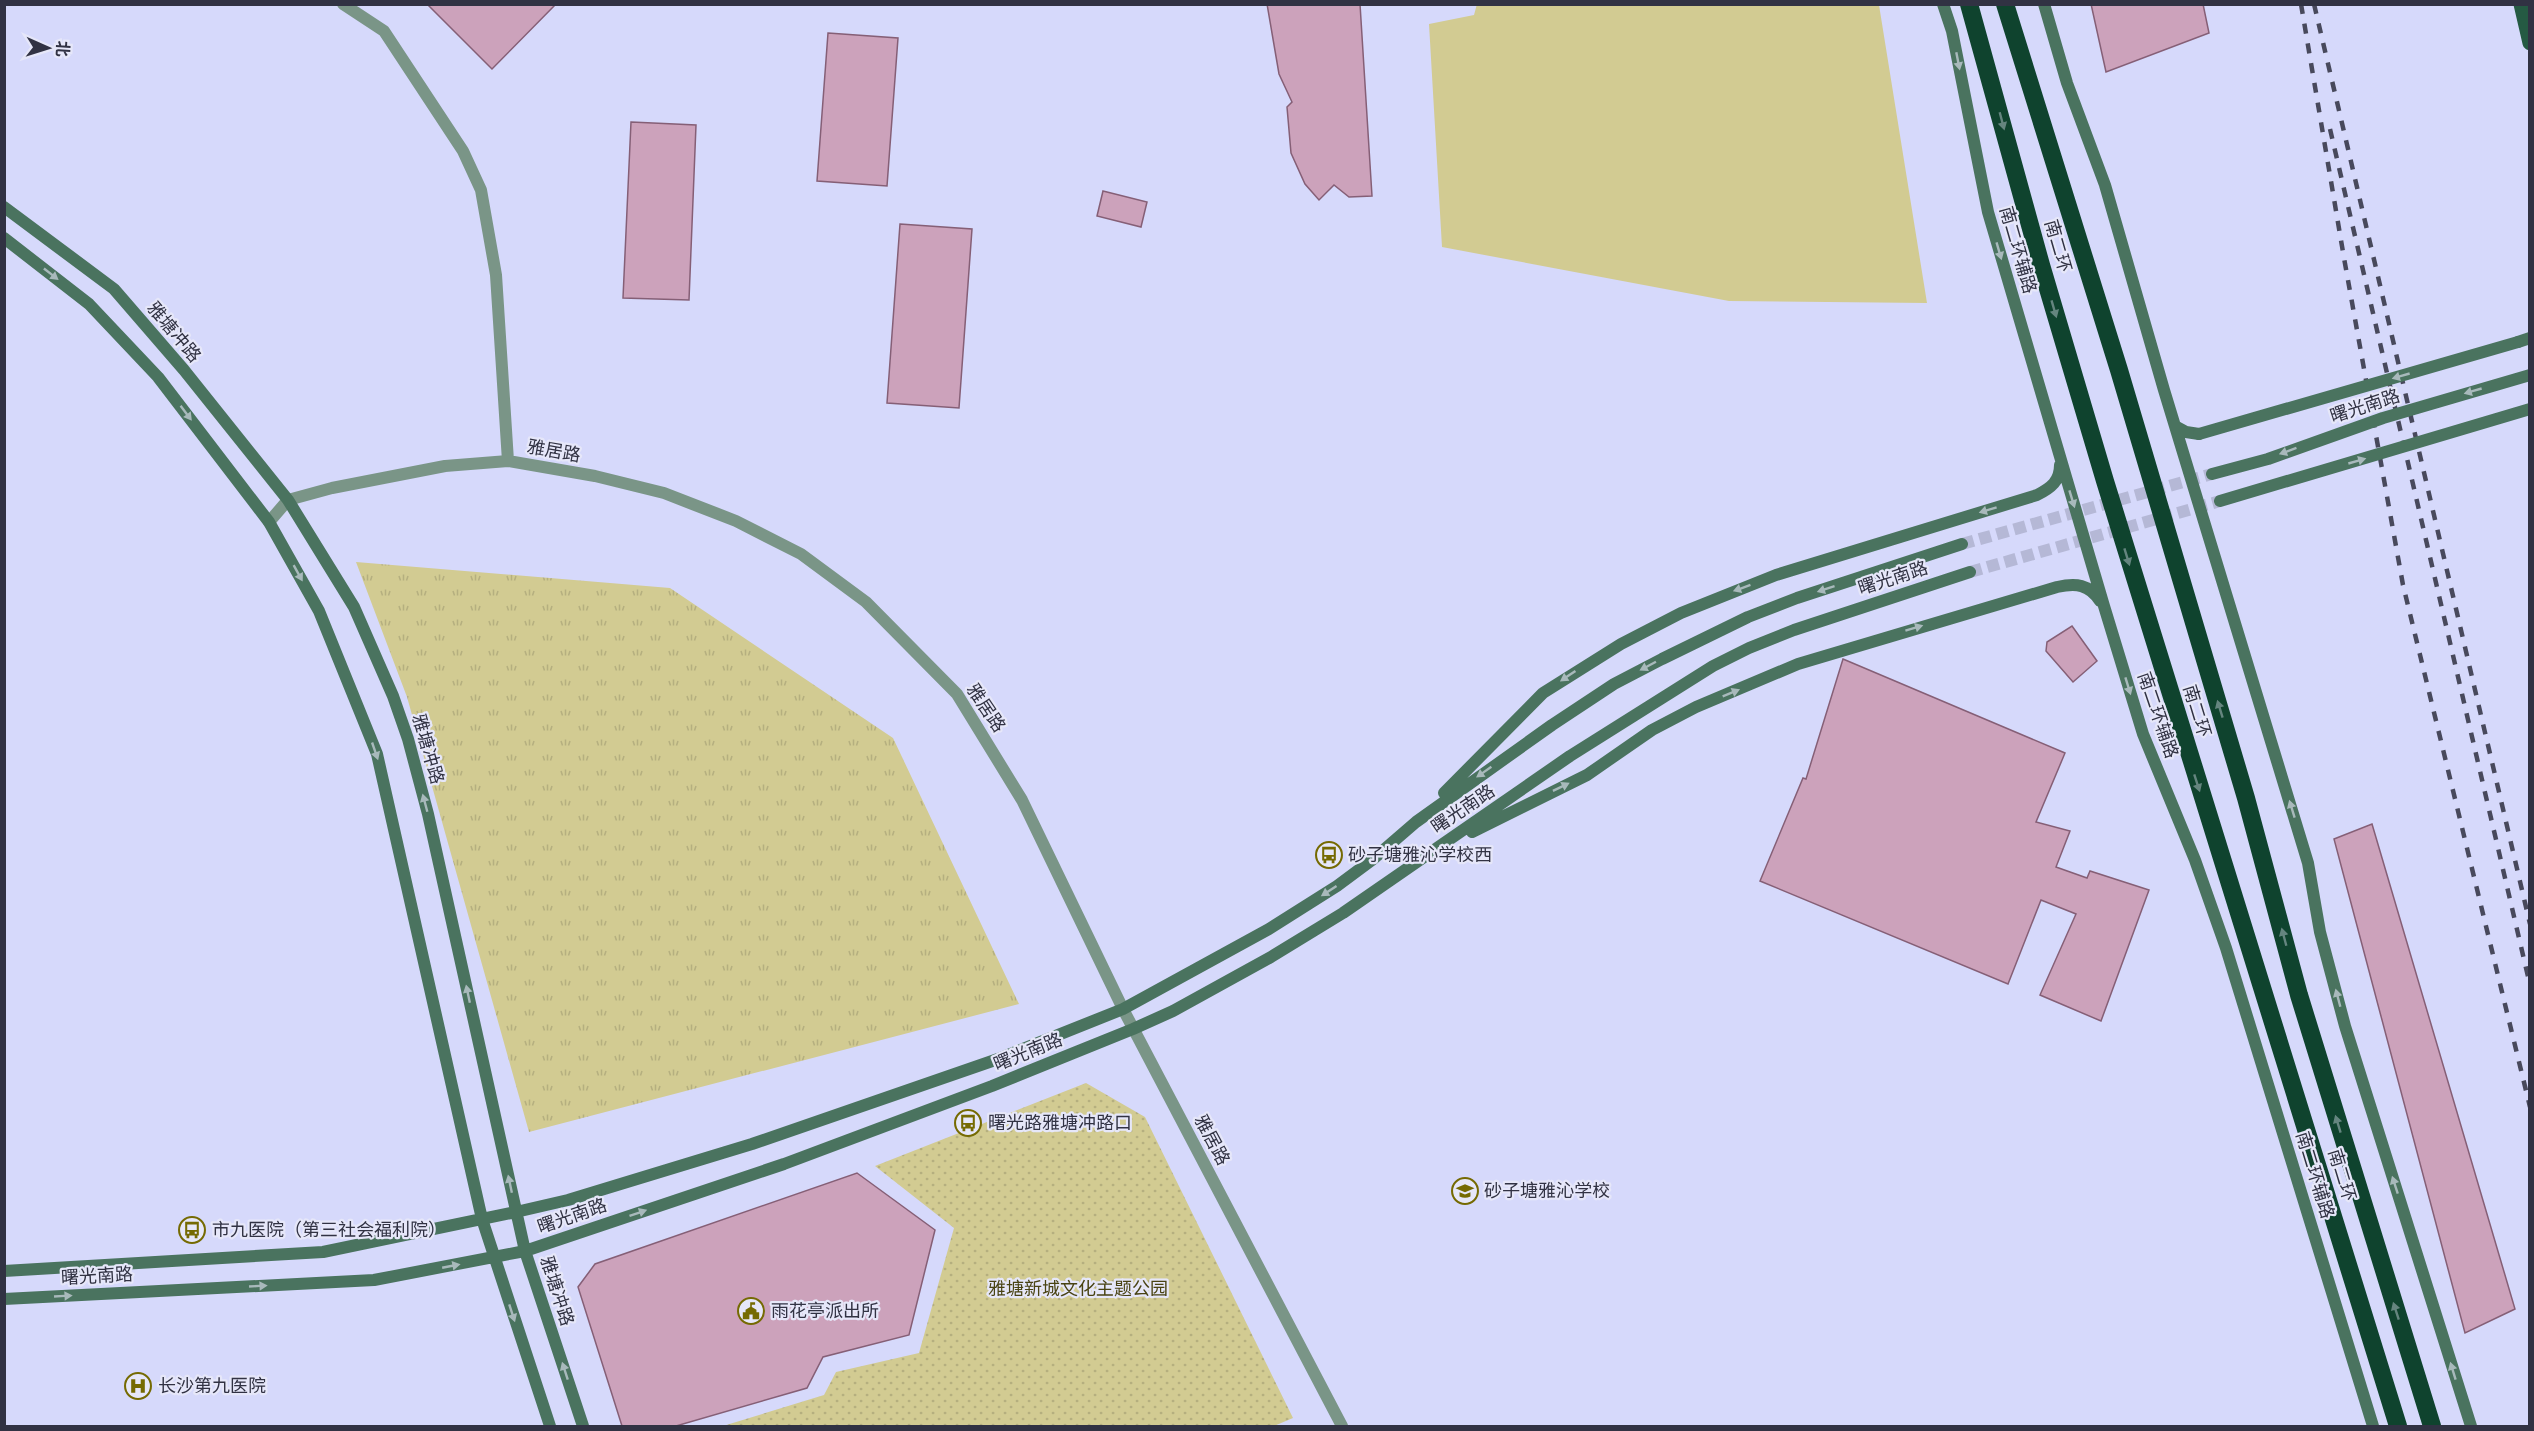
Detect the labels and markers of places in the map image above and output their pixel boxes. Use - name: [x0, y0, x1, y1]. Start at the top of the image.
- bus stop icon: 砂子塘雅沁学校西: [1314, 840, 1344, 870]
- place label: 砂子塘雅沁学校西: [1348, 844, 1492, 866]
- bus stop icon: 曙光路雅塘冲路口: [953, 1108, 983, 1138]
- place label: 曙光路雅塘冲路口: [988, 1112, 1132, 1134]
- school or university icon: 砂子塘雅沁学校: [1450, 1176, 1480, 1206]
- place label: 砂子塘雅沁学校: [1484, 1180, 1610, 1202]
- bus stop icon: 市九医院（第三社会福利院）: [177, 1215, 207, 1245]
- place label: 市九医院（第三社会福利院）: [212, 1219, 446, 1241]
- public building icon: 雨花亭派出所: [736, 1296, 766, 1326]
- place label: 雨花亭派出所: [771, 1300, 879, 1322]
- hospital icon: 长沙第九医院: [123, 1371, 153, 1401]
- place label: 长沙第九医院: [158, 1375, 266, 1397]

